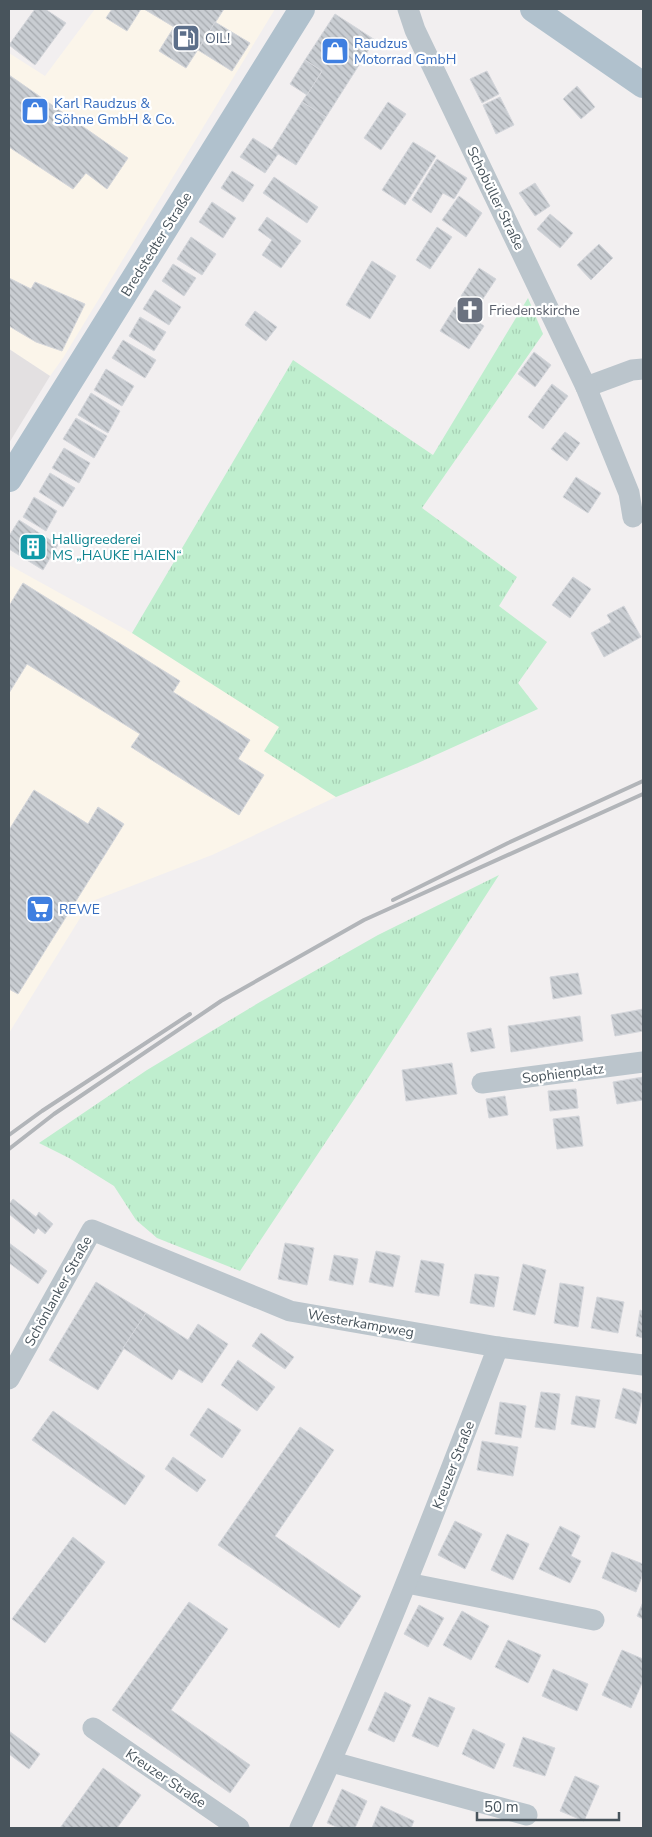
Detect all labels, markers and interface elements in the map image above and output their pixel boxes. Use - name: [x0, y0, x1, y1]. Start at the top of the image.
- fuel station icon: OIL!: [171, 23, 201, 53]
- place label: OIL!: [205, 29, 230, 48]
- place label: Raudzus Motorrad GmbH: [354, 34, 456, 69]
- shop icon: Raudzus Motorrad GmbH: [320, 36, 350, 66]
- place label: Karl Raudzus & Söhne GmbH & Co.: [54, 94, 175, 129]
- shop icon: Karl Raudzus & Söhne GmbH & Co.: [20, 96, 50, 126]
- street label: Schobüller Straße: [462, 143, 529, 253]
- street label: Bredstedter Straße: [117, 188, 196, 300]
- church icon: Friedenskirche: [455, 295, 485, 325]
- place label: Friedenskirche: [489, 301, 580, 320]
- place label: Halligreederei MS „HAUKE HAIEN“: [52, 530, 182, 565]
- building icon: Halligreederei MS „HAUKE HAIEN“: [18, 532, 48, 562]
- supermarket icon: REWE: [25, 894, 55, 924]
- place label: REWE: [59, 900, 100, 919]
- street label: Sophienplatz: [521, 1059, 606, 1088]
- street label: Schönlanker Straße: [20, 1233, 97, 1350]
- street label: Westerkampweg: [306, 1305, 416, 1342]
- street label: Kreuzer Straße: [428, 1418, 479, 1512]
- street label: Kreuzer Straße: [122, 1744, 210, 1812]
- scale bar: [477, 1790, 620, 1822]
- text: 50 m: [484, 1797, 519, 1817]

